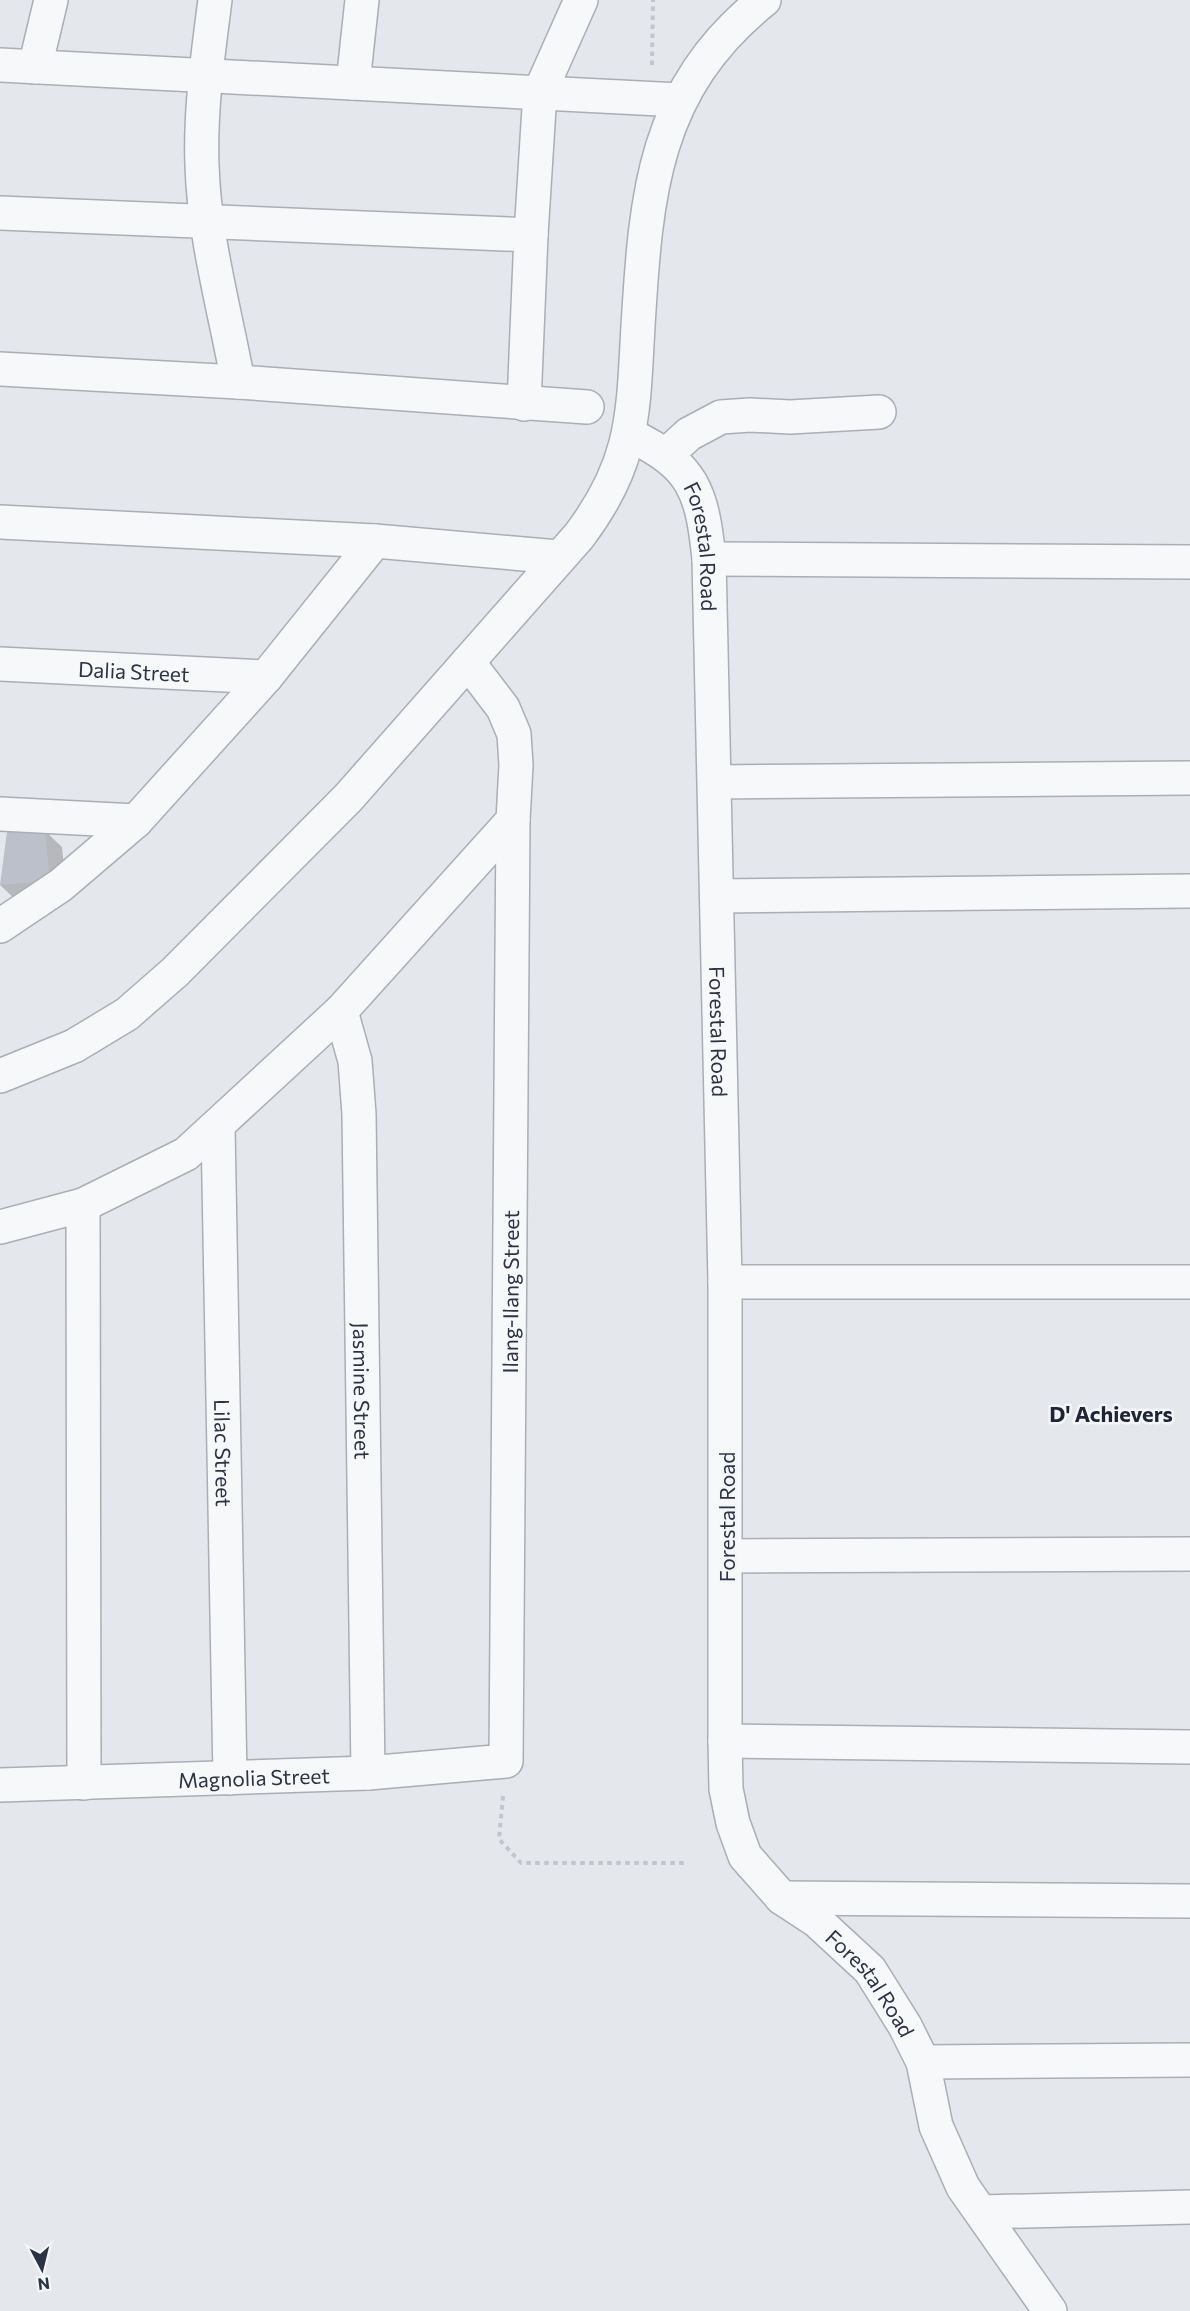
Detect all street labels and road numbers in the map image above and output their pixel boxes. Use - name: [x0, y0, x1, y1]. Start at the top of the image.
- street label: Forestal Road: [680, 477, 723, 611]
- street label: Dalia Street: [77, 655, 190, 686]
- street label: Forestal Road: [706, 966, 733, 1097]
- street label: Ilang-Ilang Street: [496, 1210, 523, 1373]
- street label: Jasmine Street: [349, 1322, 376, 1460]
- street label: Lilac Street: [211, 1399, 237, 1507]
- street label: Forestal Road: [714, 1452, 739, 1582]
- street label: Magnolia Street: [177, 1762, 330, 1792]
- street label: Forestal Road: [821, 1924, 921, 2041]

